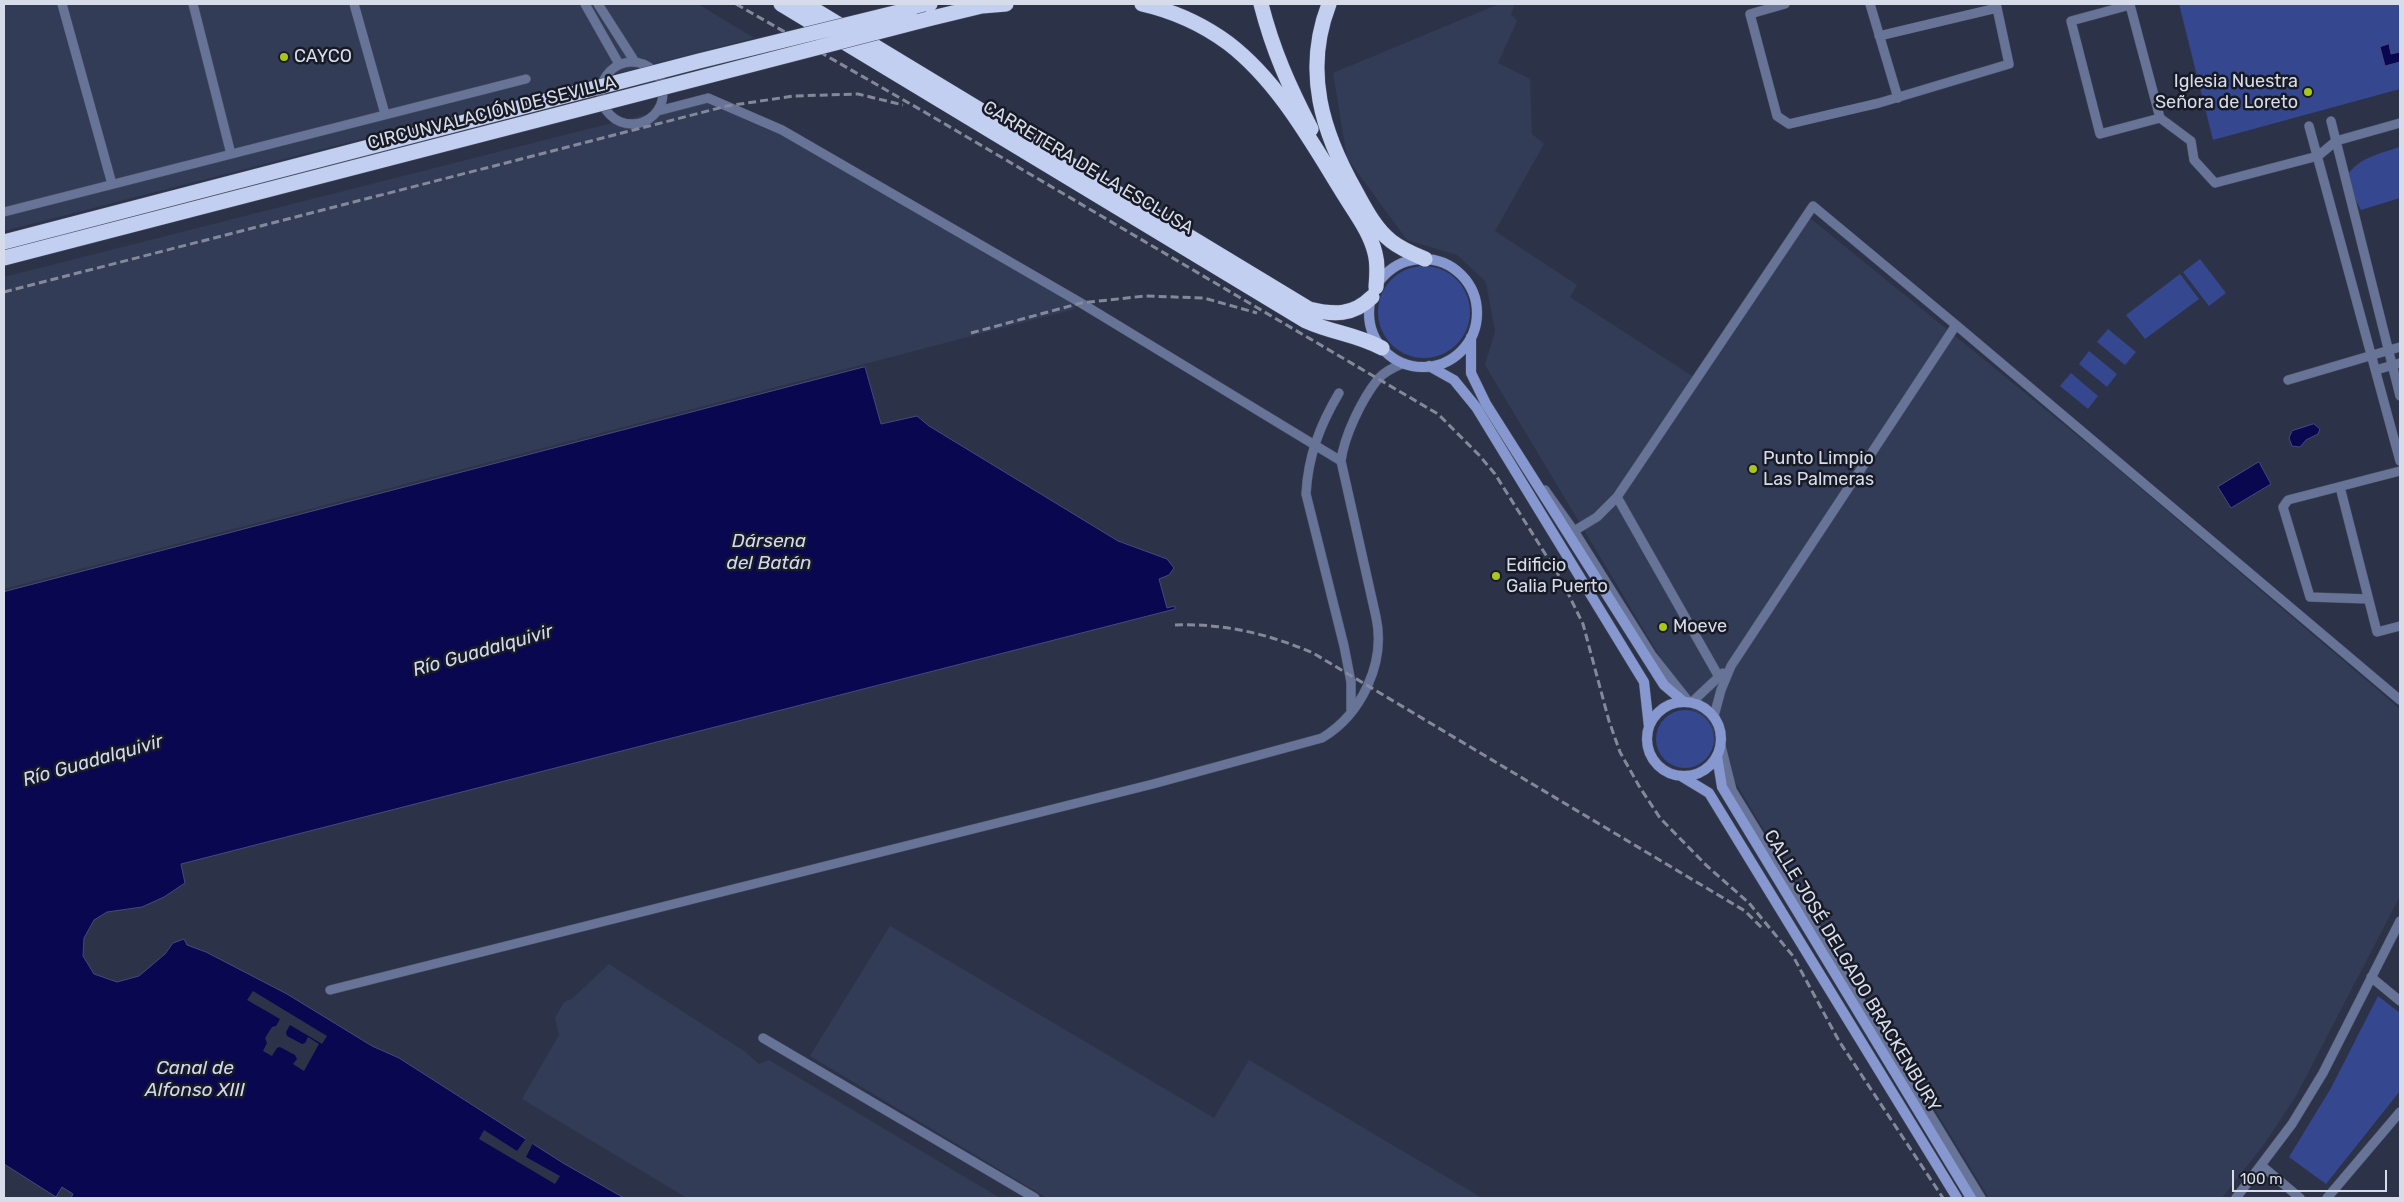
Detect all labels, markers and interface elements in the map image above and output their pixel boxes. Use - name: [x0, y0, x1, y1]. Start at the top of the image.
- place label: CAYCO: [294, 46, 352, 68]
- marker: CAYCO: [278, 51, 290, 63]
- place label: Iglesia Nuestra Señora de Loreto: [2155, 71, 2298, 114]
- street label: CIRCUNVALACIÓN DE SEVILLA: [365, 72, 619, 154]
- marker: Iglesia Nuestra Señora de Loreto: [2302, 86, 2314, 98]
- street label: CARRETERA DE LA ESCLUSA: [979, 96, 1197, 240]
- place label: Punto Limpio Las Palmeras: [1763, 448, 1874, 490]
- marker: Punto Limpio Las Palmeras: [1747, 463, 1759, 475]
- water label: Dársena del Batán: [726, 531, 812, 575]
- place label: Edificio Galia Puerto: [1506, 555, 1608, 598]
- marker: Edificio Galia Puerto: [1490, 570, 1502, 582]
- place label: Moeve: [1673, 616, 1727, 638]
- water label: Río Guadalquivir: [410, 620, 556, 682]
- marker: Moeve: [1657, 621, 1669, 633]
- water label: Río Guadalquivir: [20, 730, 166, 792]
- street label: CALLE JOSÉ DELGADO BRACKENBURY: [1759, 826, 1945, 1116]
- water label: Canal de Alfonso XIII: [145, 1058, 245, 1102]
- scale bar: [2234, 1160, 2389, 1192]
- text: 100 m: [2240, 1170, 2282, 1188]

